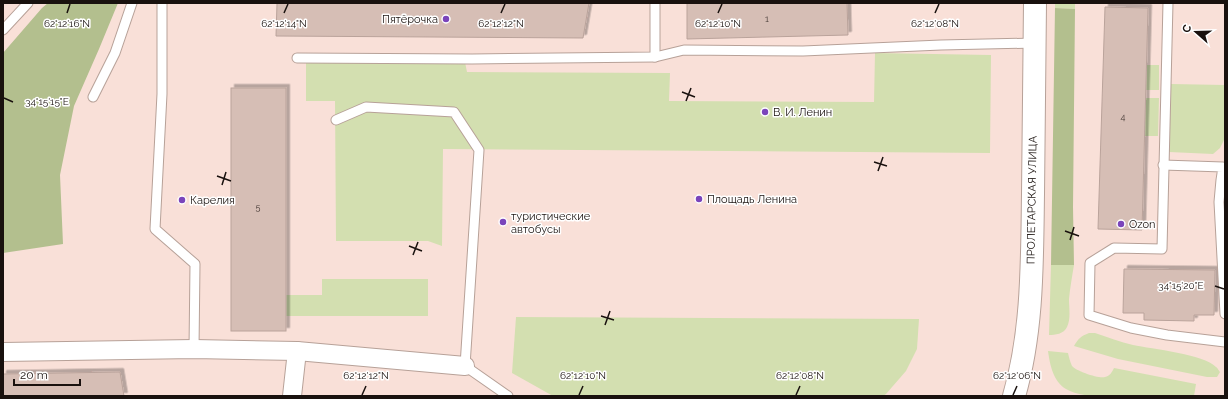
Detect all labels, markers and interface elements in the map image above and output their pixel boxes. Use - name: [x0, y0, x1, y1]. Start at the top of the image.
- north arrow: [1176, 12, 1216, 52]
- place label: Пятёрочка: [382, 13, 438, 26]
- marker: Пятёрочка: [441, 14, 451, 24]
- house number: 1: [765, 14, 769, 24]
- text: 62°12'16"N: [44, 18, 90, 29]
- text: 62°12'14"N: [261, 18, 307, 29]
- text: 62°12'12"N: [478, 18, 524, 29]
- text: 62°12'10"N: [695, 18, 741, 29]
- text: 62°12'08"N: [911, 18, 959, 29]
- text: С: [1180, 23, 1195, 35]
- text: 34°15'15"E: [25, 96, 69, 107]
- place label: В. И. Ленин: [773, 106, 832, 119]
- marker: В. И. Ленин: [760, 107, 770, 117]
- house number: 4: [1121, 112, 1126, 122]
- street label: ПРОЛЕТАРСКАЯ УЛИЦА: [1024, 135, 1040, 264]
- place label: Площадь Ленина: [707, 193, 797, 206]
- place label: Карелия: [190, 194, 235, 207]
- marker: Площадь Ленина: [694, 194, 704, 204]
- marker: Карелия: [177, 195, 187, 205]
- house number: 5: [256, 202, 261, 212]
- place label: туристические автобусы: [511, 210, 591, 236]
- marker: туристические автобусы: [498, 217, 508, 227]
- place label: Ozon: [1129, 218, 1156, 231]
- marker: Ozon: [1116, 219, 1126, 229]
- text: 34°15'20"E: [1158, 280, 1204, 291]
- scale bar: [14, 361, 80, 387]
- text: 20 m: [20, 368, 48, 382]
- text: 62°12'12"N: [343, 370, 389, 381]
- text: 62°12'10"N: [560, 370, 606, 381]
- text: 62°12'08"N: [776, 370, 824, 381]
- text: 62°12'06"N: [993, 370, 1041, 381]

